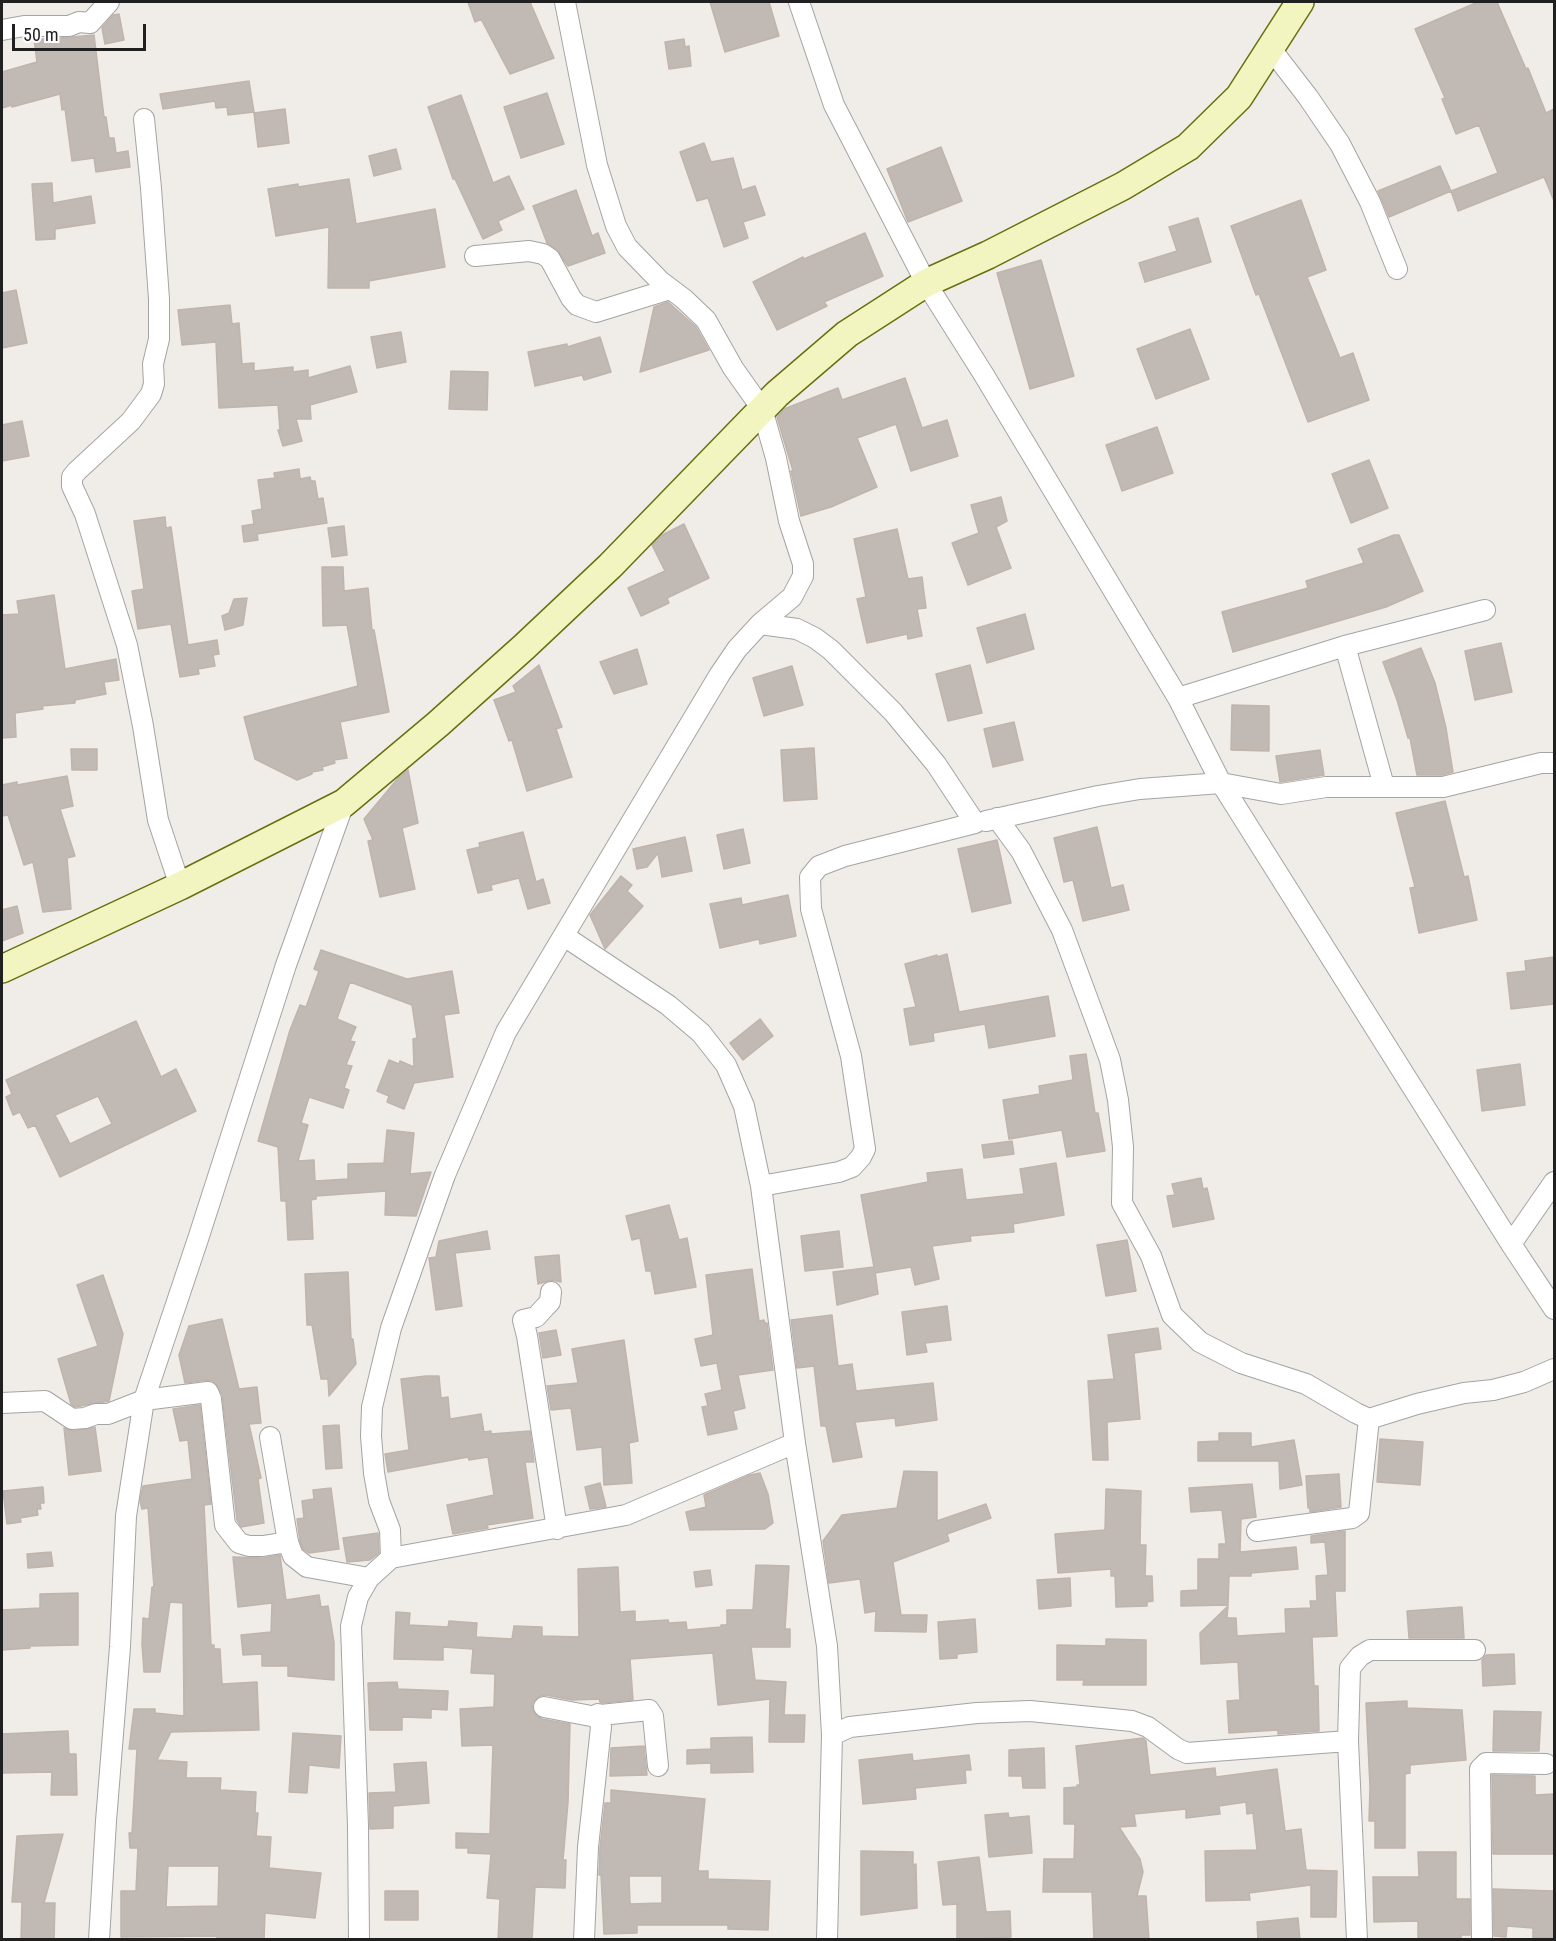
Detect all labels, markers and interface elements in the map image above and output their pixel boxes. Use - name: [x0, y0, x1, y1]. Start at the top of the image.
- scale bar: [15, 12, 148, 50]
- text: 50 m: [23, 24, 58, 45]

